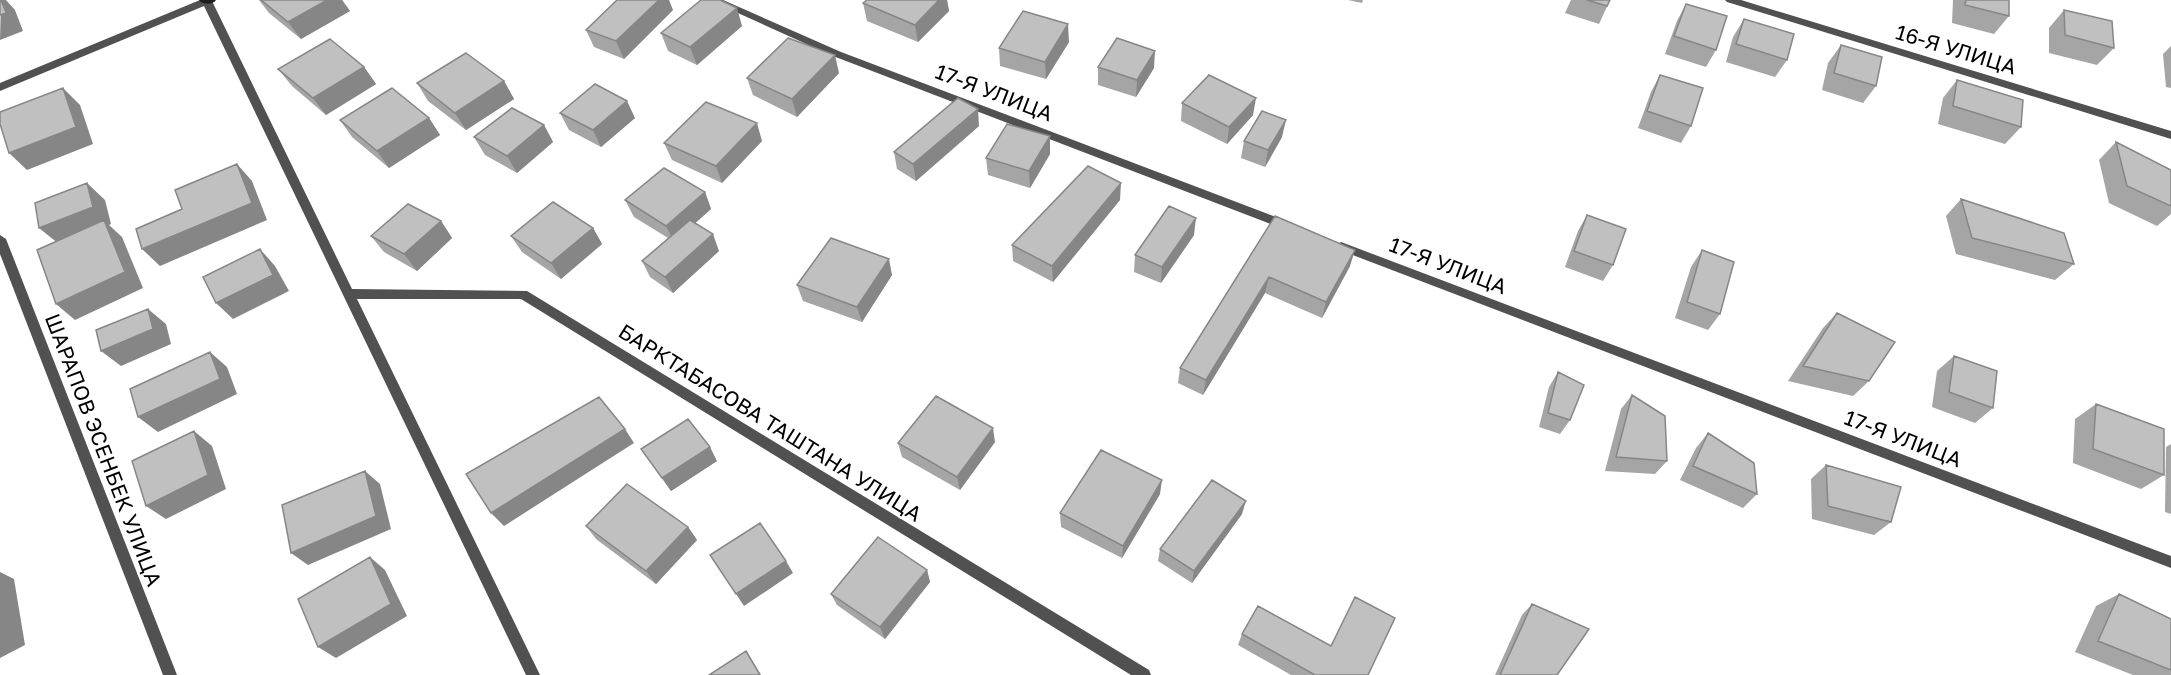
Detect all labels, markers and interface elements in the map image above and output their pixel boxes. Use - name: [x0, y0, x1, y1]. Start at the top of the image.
- street label: 16-Я УЛИЦА: [1893, 18, 2020, 80]
- street label: 17-Я УЛИЦА: [932, 58, 1057, 126]
- street label: 17-Я УЛИЦА: [1386, 231, 1511, 299]
- street label: ШАРАПОВ ЭСЕНБЕК УЛИЦА: [40, 310, 168, 590]
- street label: БАРКТАБАСОВА ТАШТАНА УЛИЦА: [614, 318, 927, 527]
- street label: 17-Я УЛИЦА: [1841, 404, 1966, 472]

